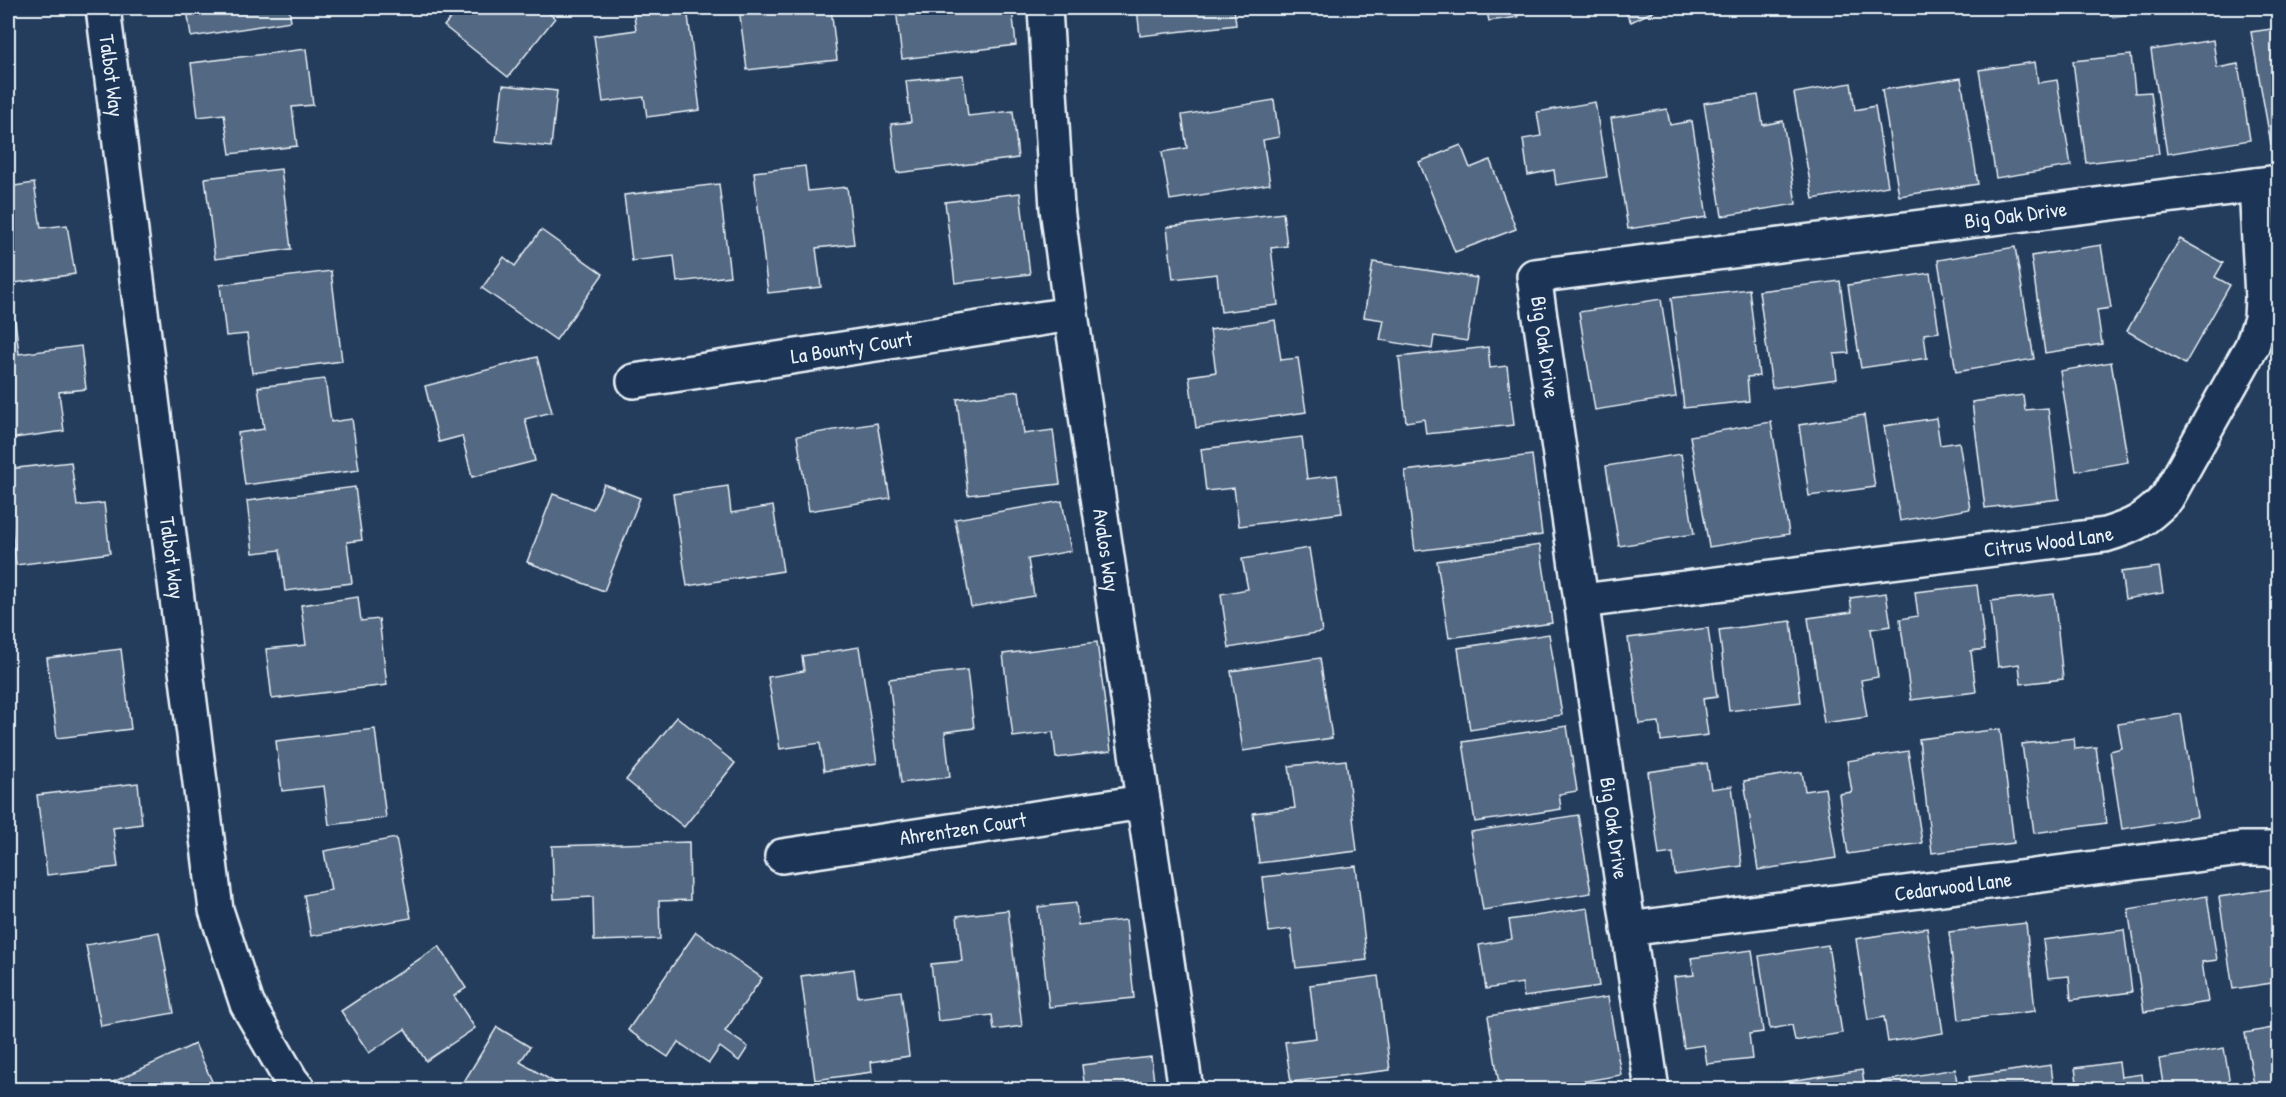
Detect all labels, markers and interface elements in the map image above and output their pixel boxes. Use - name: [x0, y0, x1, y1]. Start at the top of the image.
- street label: Talbot Way: [92, 32, 132, 118]
- street label: Big Oak Drive: [1963, 194, 2068, 235]
- street label: Big Oak Drive: [1524, 294, 1567, 400]
- street label: La Bounty Court: [789, 323, 915, 371]
- street label: Avalos Way: [1086, 506, 1127, 594]
- street label: Talbot Way: [153, 515, 192, 601]
- street label: Citrus Wood Lane: [1982, 518, 2117, 564]
- street label: Big Oak Drive: [1593, 775, 1636, 881]
- street label: Ahrentzen Court: [898, 805, 1029, 852]
- street label: Cedarwood Lane: [1893, 864, 2014, 908]

